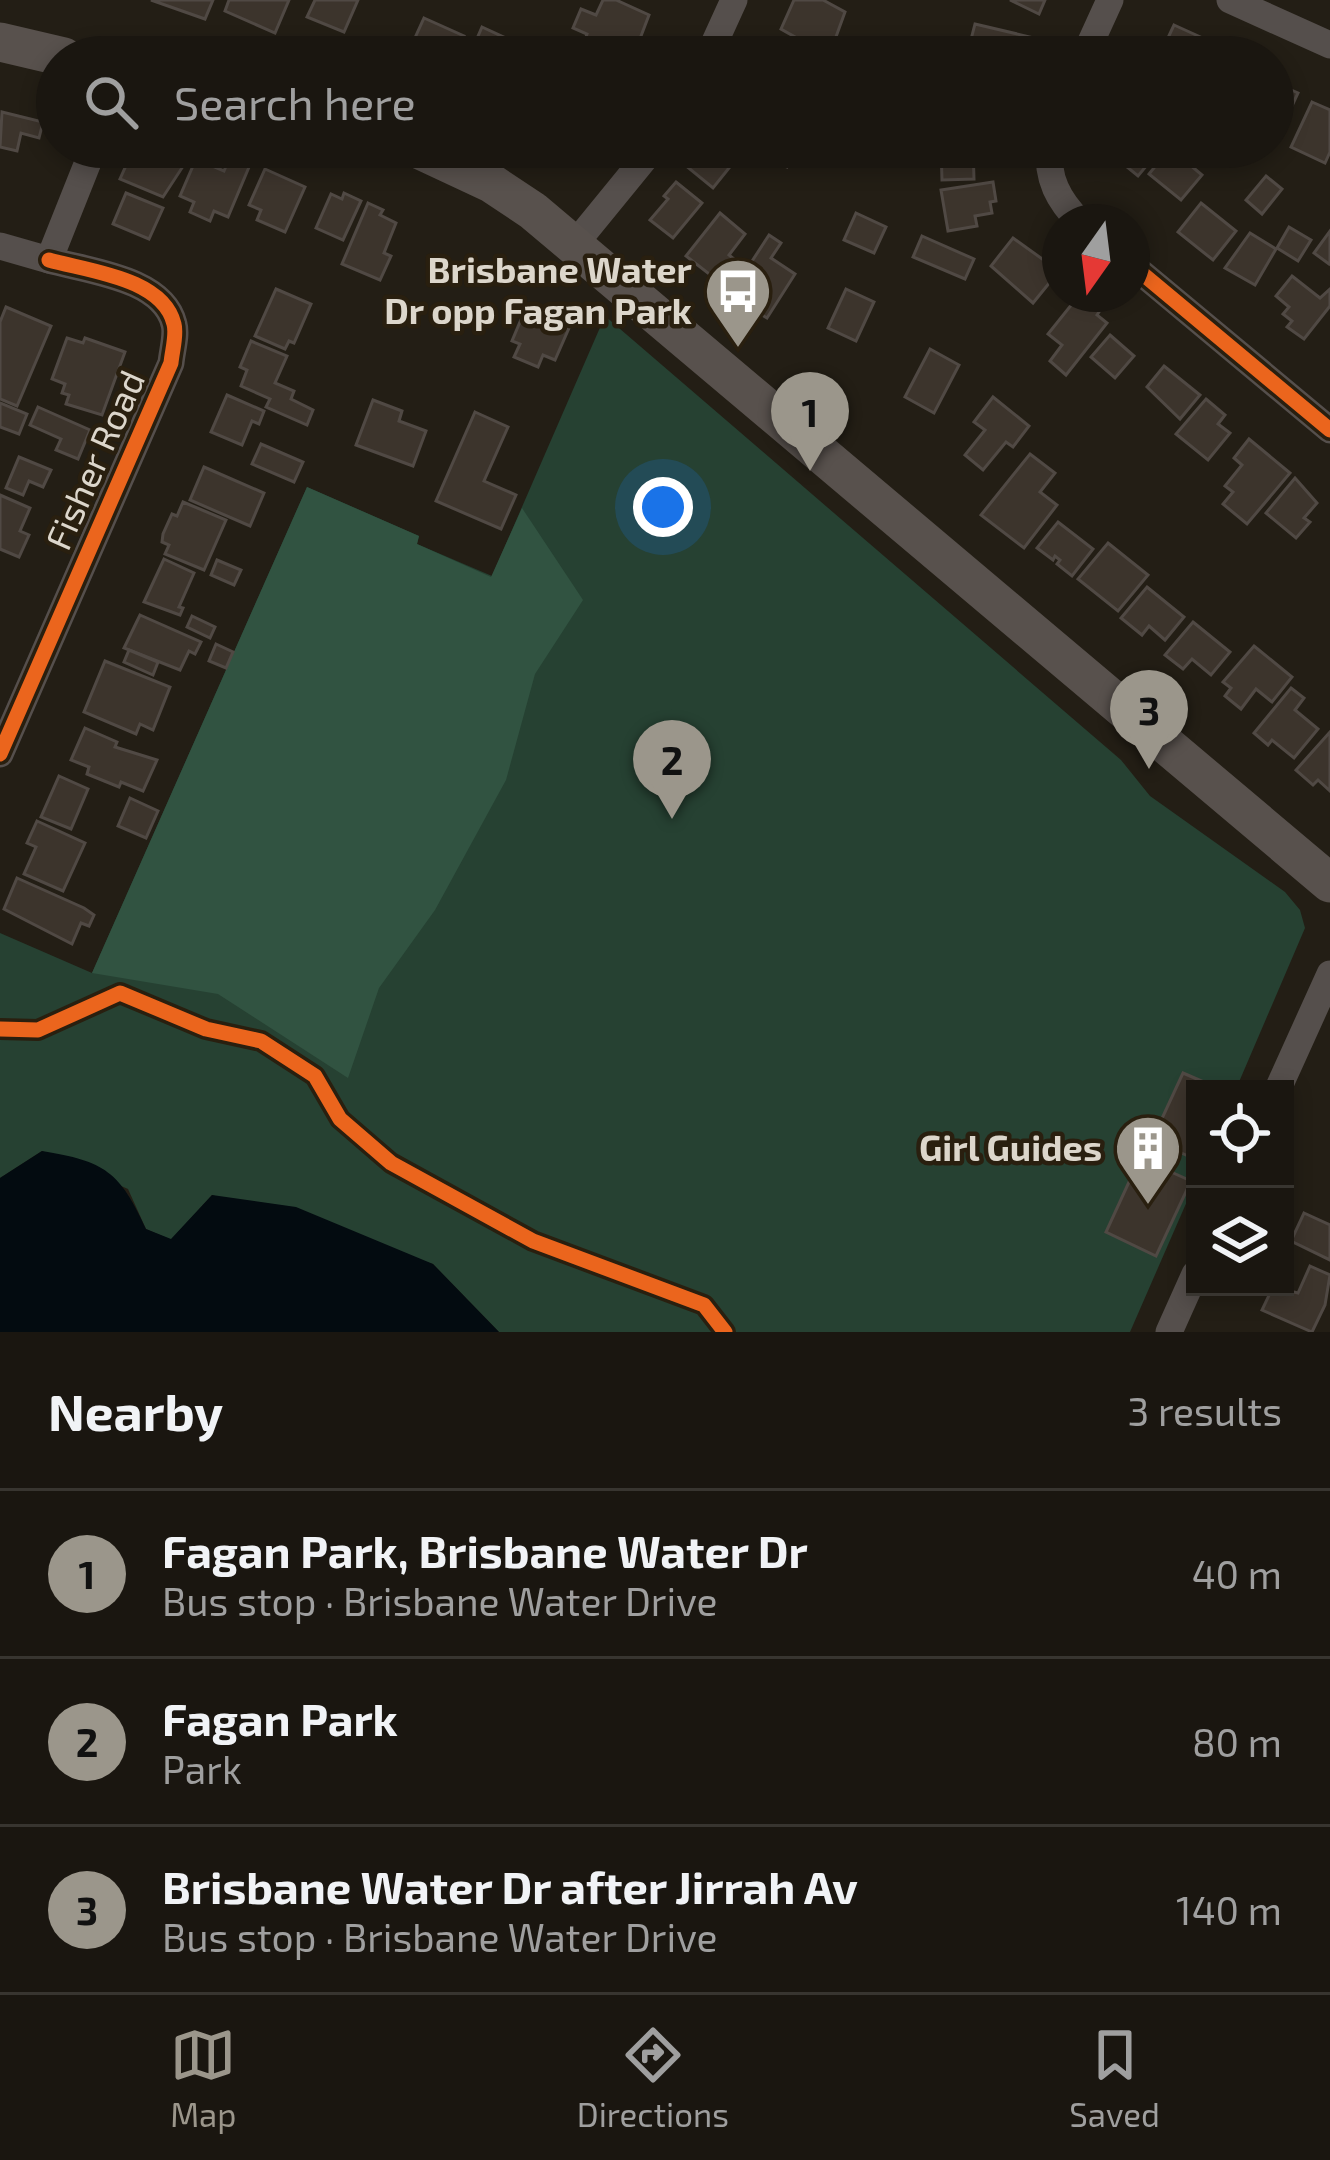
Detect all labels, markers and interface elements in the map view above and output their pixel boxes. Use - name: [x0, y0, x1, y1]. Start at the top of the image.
- search box: [36, 36, 1294, 168]
- icon: search: [78, 69, 144, 135]
- text: Search here: [174, 75, 416, 129]
- north arrow: [1042, 204, 1150, 312]
- place label: Brisbane Water Dr opp Fagan Park: [384, 247, 693, 331]
- bus stop icon: Brisbane Water Dr opp Fagan Park: [703, 256, 773, 350]
- street label: Fisher Road: [35, 363, 152, 556]
- pin: 1: [771, 372, 849, 471]
- your location: [633, 477, 693, 537]
- pin: 3: [1110, 670, 1188, 769]
- pin: 2: [633, 720, 711, 819]
- map controls: [1186, 1080, 1294, 1296]
- button: locate: [1186, 1080, 1294, 1188]
- building icon: Girl Guides: [1113, 1113, 1183, 1207]
- place label: Girl Guides: [919, 1125, 1102, 1168]
- button: layers: [1186, 1188, 1294, 1296]
- text: Nearby: [48, 1380, 223, 1441]
- text: 3 results: [1128, 1387, 1282, 1434]
- text: Fagan Park, Brisbane Water Dr: [162, 1523, 808, 1577]
- text: 1: [79, 1550, 95, 1597]
- text: 40 m: [1192, 1550, 1282, 1597]
- text: Bus stop · Brisbane Water Drive: [162, 1577, 718, 1624]
- text: Fagan Park: [162, 1691, 398, 1745]
- text: 2: [76, 1718, 98, 1765]
- text: 80 m: [1192, 1718, 1282, 1765]
- text: Park: [162, 1745, 242, 1792]
- text: Brisbane Water Dr after Jirrah Av: [162, 1859, 858, 1913]
- text: 3: [76, 1886, 98, 1933]
- text: 140 m: [1176, 1886, 1282, 1933]
- text: Bus stop · Brisbane Water Drive: [162, 1913, 718, 1960]
- tab: Map: [170, 2022, 236, 2134]
- tab: Directions: [577, 2022, 729, 2134]
- tab: Saved: [1069, 2022, 1160, 2134]

